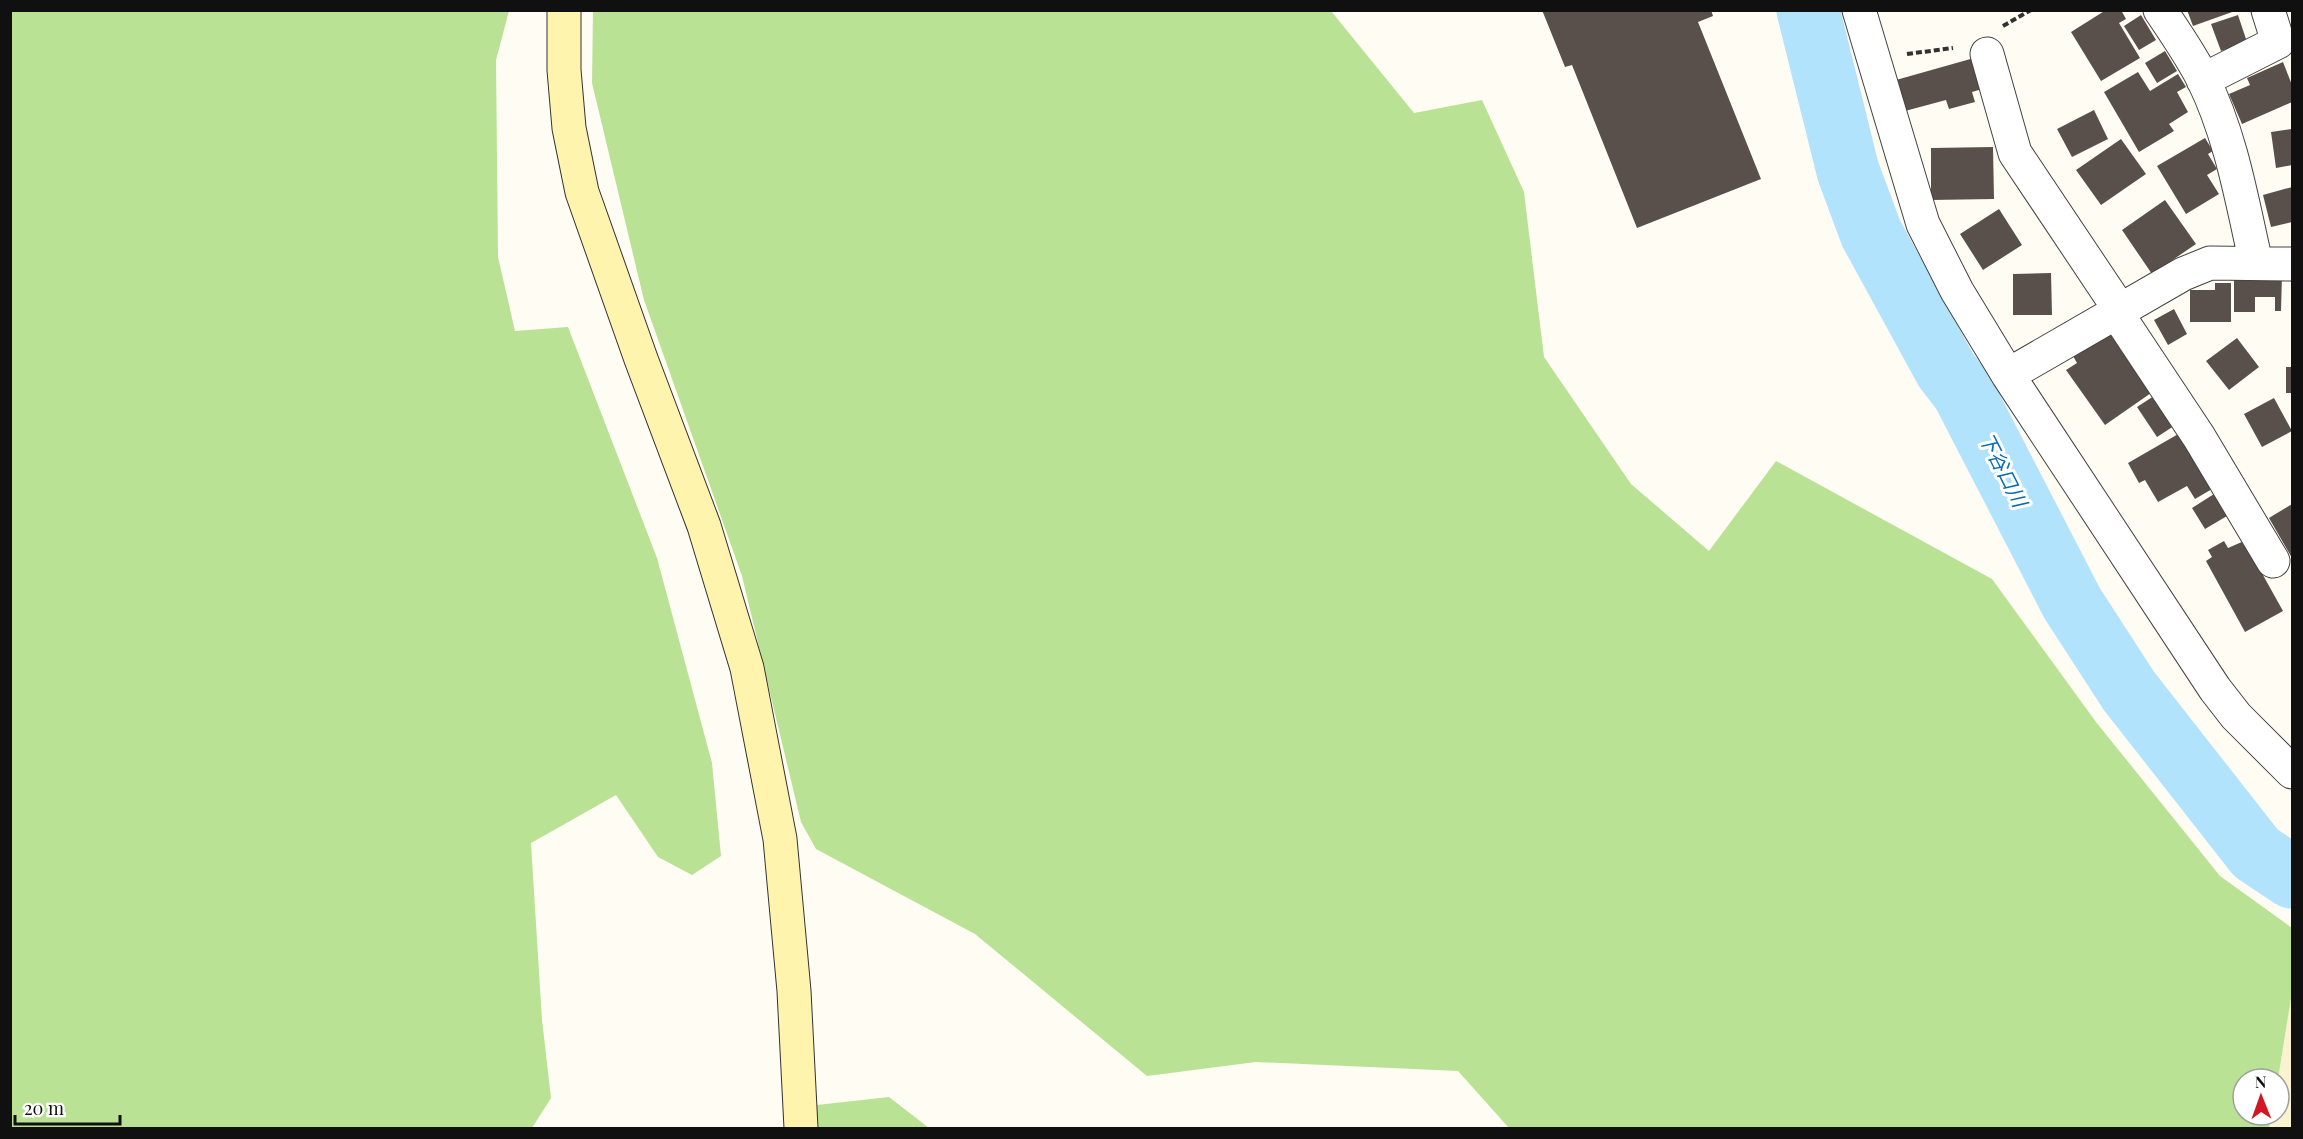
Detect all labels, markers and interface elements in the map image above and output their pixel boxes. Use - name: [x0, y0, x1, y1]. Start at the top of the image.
- water label: 下谷口川: [1974, 428, 2035, 513]
- north arrow: [2231, 1067, 2291, 1127]
- text: N: [2255, 1071, 2267, 1092]
- scale bar: [15, 1088, 120, 1126]
- text: 20 m: [24, 1096, 64, 1120]

